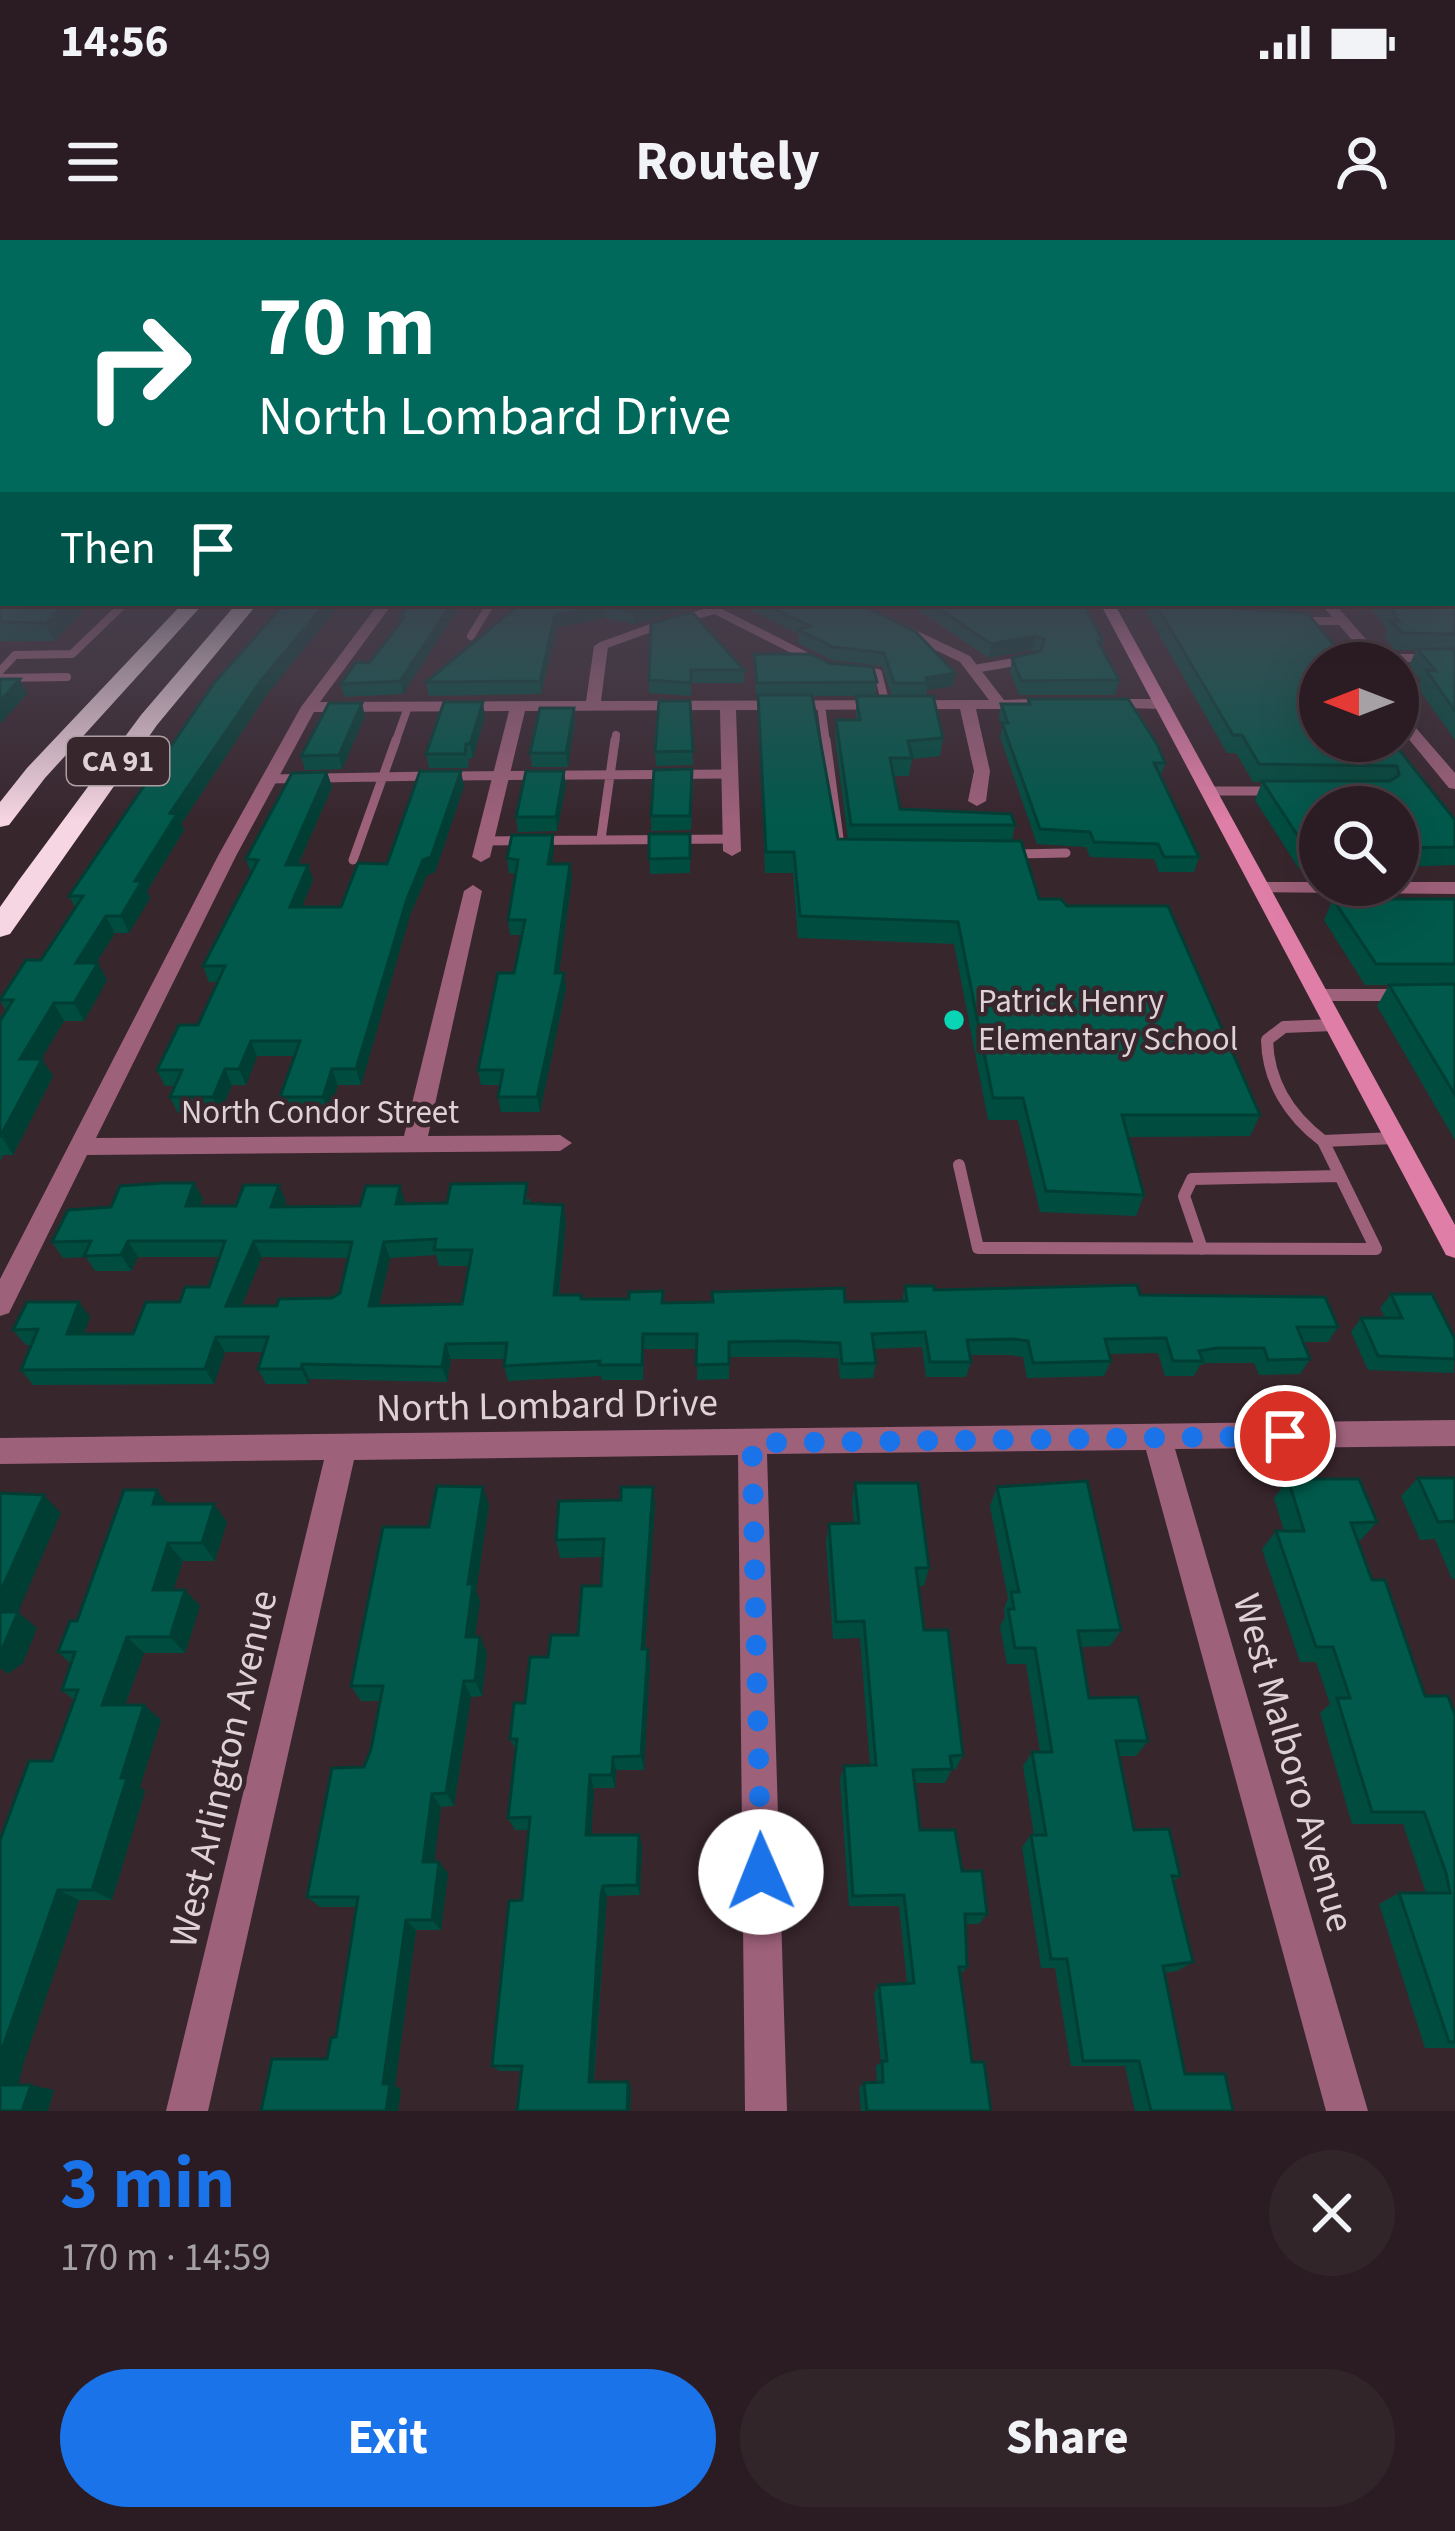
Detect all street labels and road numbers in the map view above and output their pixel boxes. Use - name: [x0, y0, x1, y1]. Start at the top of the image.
- road number: CA 91: [67, 737, 169, 785]
- street label: North Condor Street: [181, 1089, 459, 1136]
- street label: North Lombard Drive: [376, 1375, 718, 1437]
- street label: West Arlington Avenue: [156, 1585, 292, 1953]
- street label: West Malboro Avenue: [1218, 1587, 1368, 1939]

